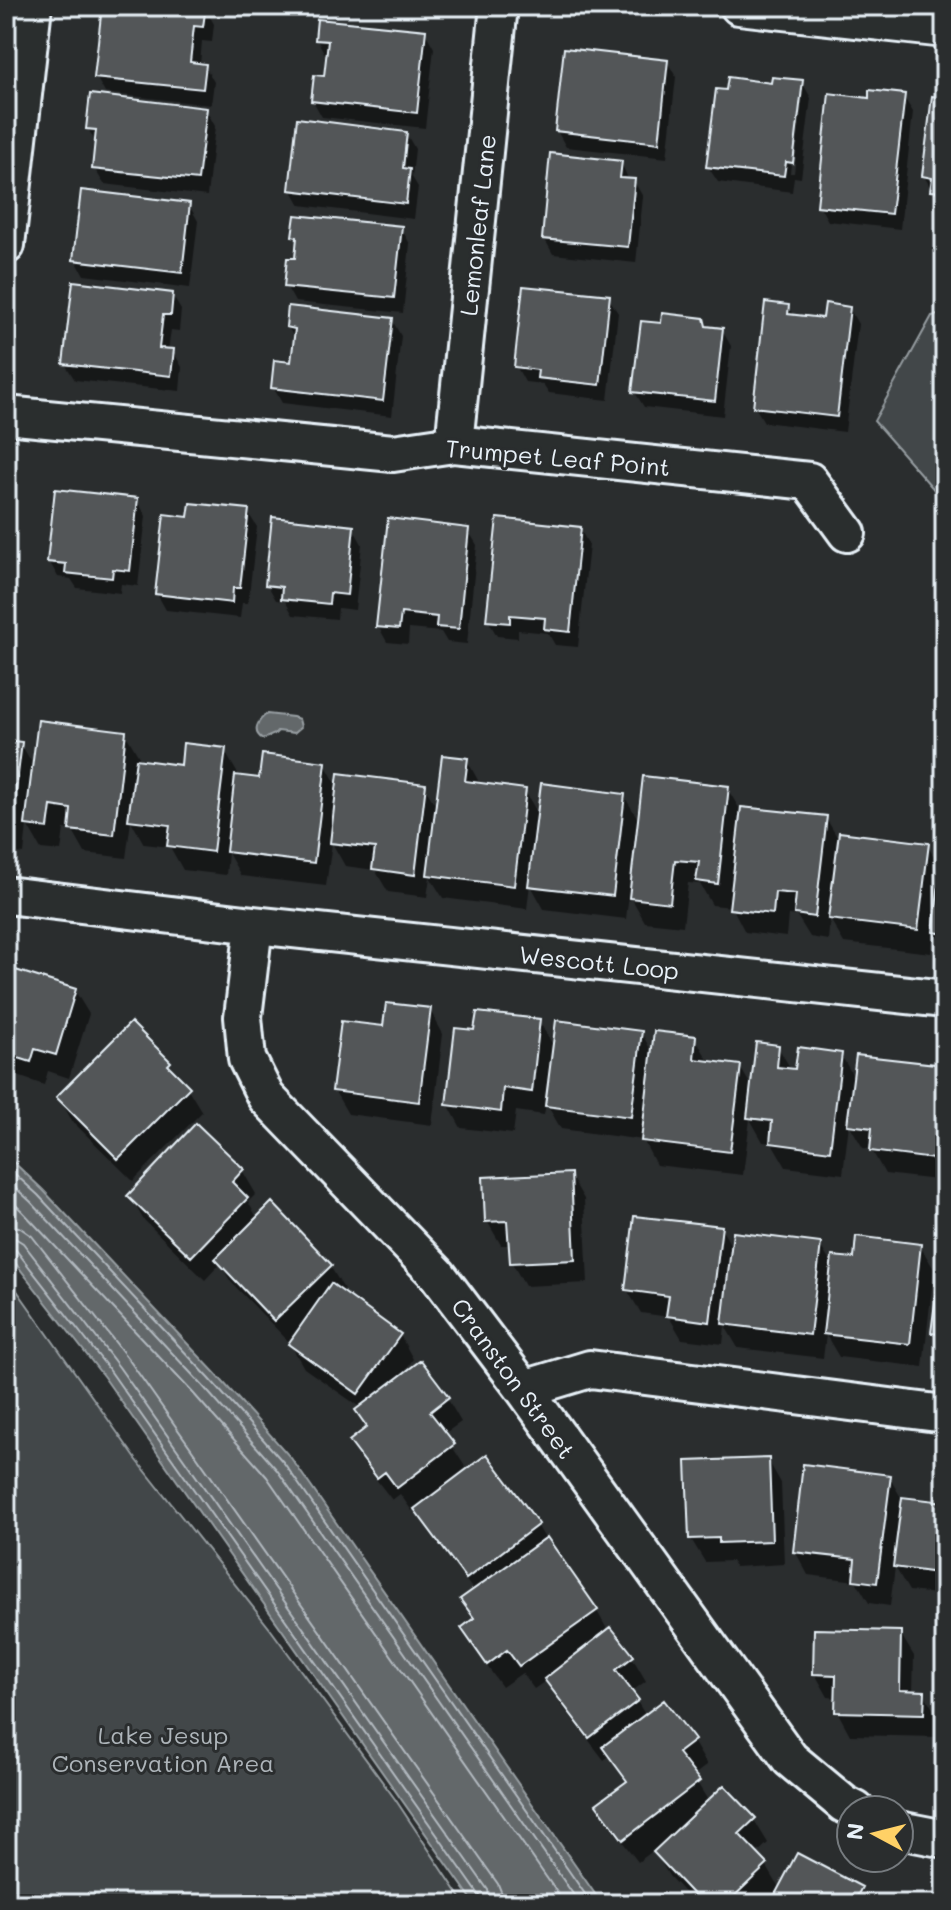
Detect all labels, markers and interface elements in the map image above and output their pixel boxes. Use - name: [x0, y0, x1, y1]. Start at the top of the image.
- street label: Lemonleaf Lane: [452, 133, 502, 317]
- street label: Trumpet Leaf Point: [445, 432, 671, 482]
- street label: Wescott Loop: [517, 938, 681, 986]
- street label: Cranston Street: [445, 1292, 583, 1464]
- park label: Lake Jesup Conservation Area: [52, 1719, 274, 1778]
- north arrow: [835, 1794, 915, 1874]
- text: N: [839, 1821, 870, 1842]

